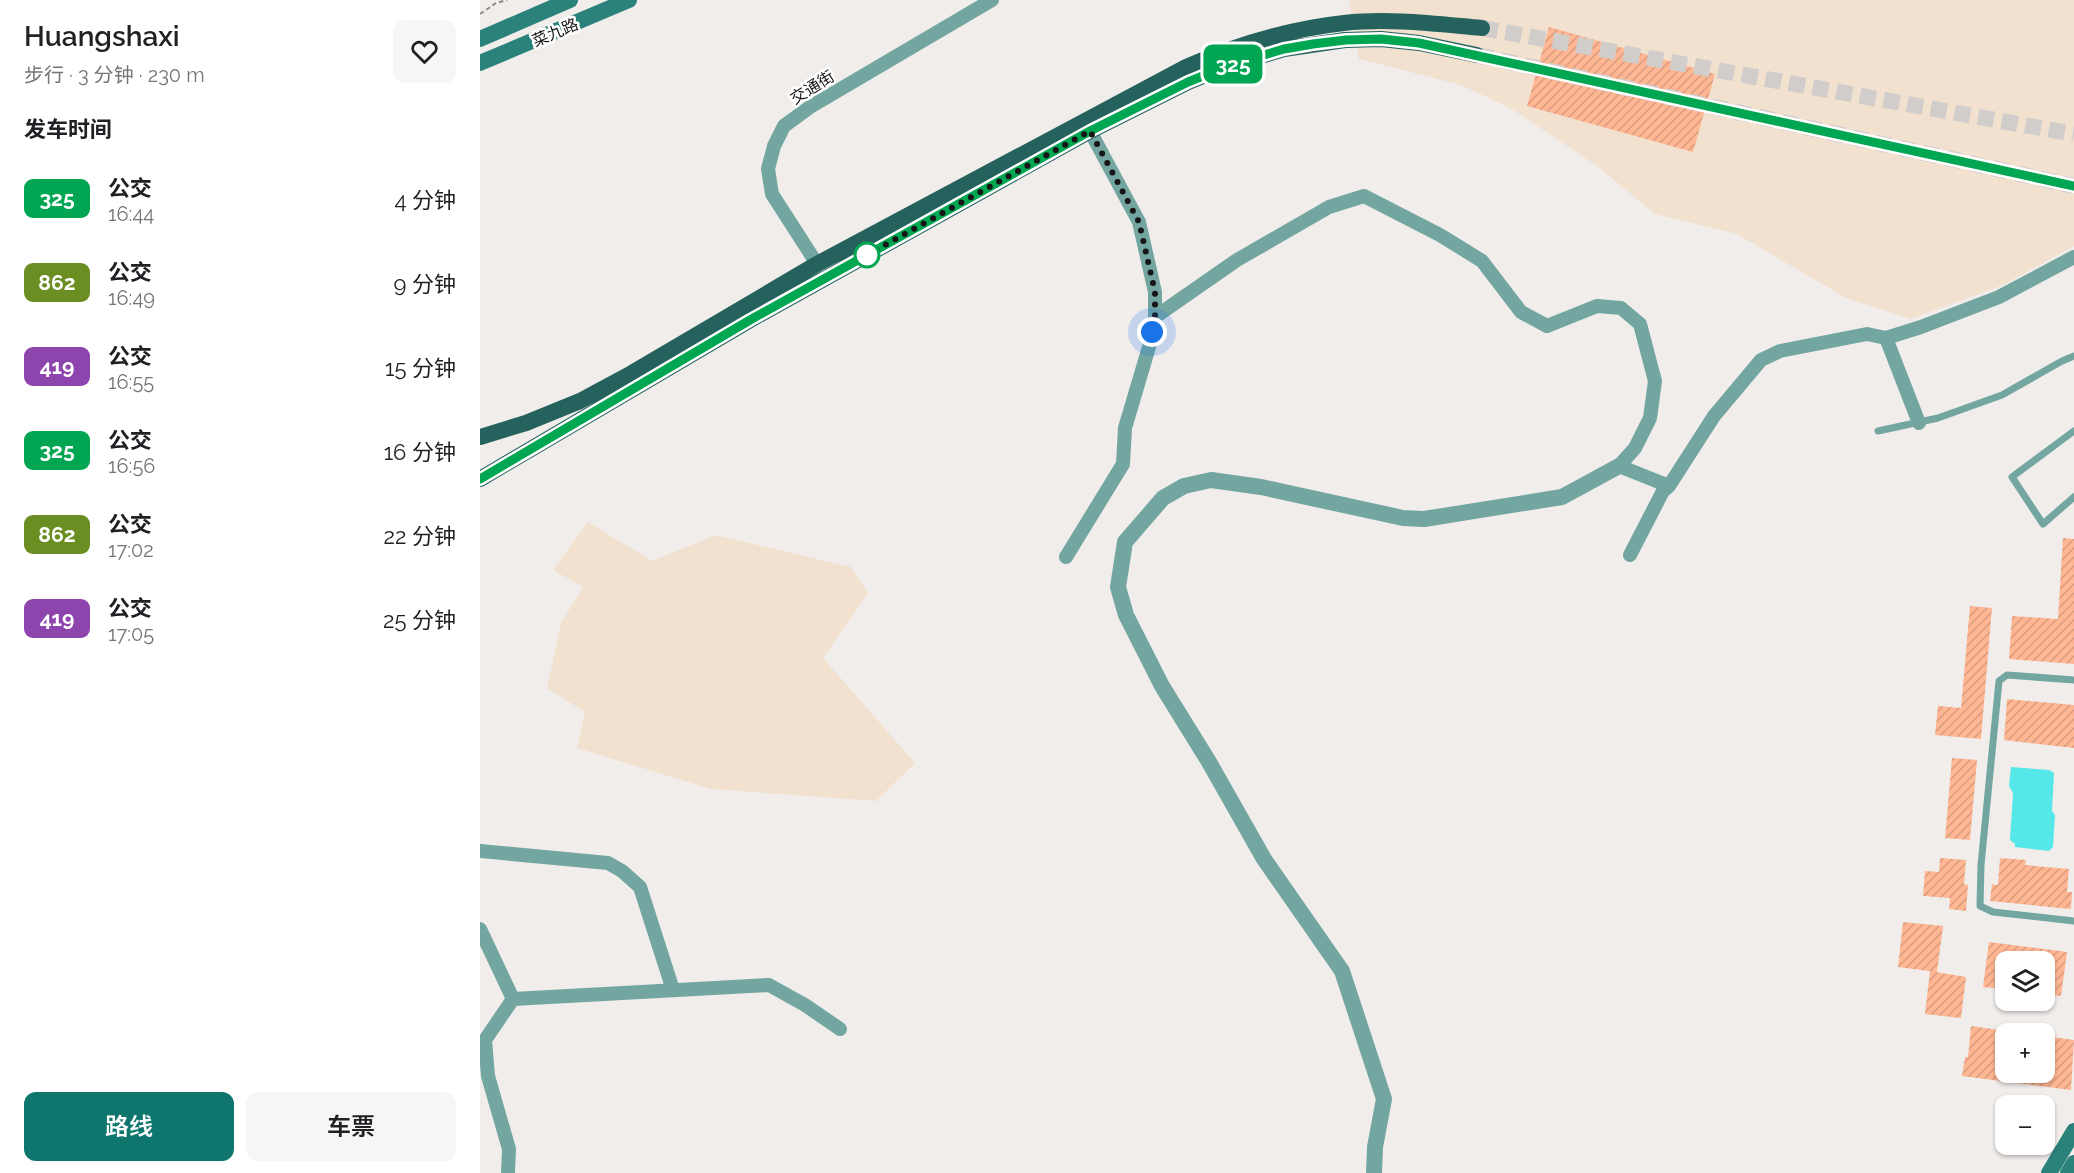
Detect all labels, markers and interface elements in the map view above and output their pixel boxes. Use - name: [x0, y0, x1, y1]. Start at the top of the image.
- street label: 菜九路: [529, 14, 581, 51]
- text: Huangshaxi: [24, 20, 180, 53]
- button: heart: [393, 20, 456, 83]
- line badge: 325: [1198, 44, 1268, 84]
- text: 325: [1215, 52, 1251, 77]
- text: 步行 · 3 分钟 · 230 m: [24, 63, 205, 87]
- street label: 交通街: [787, 67, 838, 108]
- text: 发车时间: [24, 116, 112, 142]
- text: 公交: [108, 175, 152, 201]
- text: 325: [39, 186, 75, 211]
- text: 4 分钟: [394, 187, 456, 213]
- text: 16:44: [108, 202, 154, 226]
- unlabelled marker: [854, 242, 880, 268]
- text: 公交: [108, 259, 152, 285]
- text: 862: [38, 270, 76, 295]
- text: 9 分钟: [393, 271, 456, 297]
- text: 16:49: [108, 286, 155, 310]
- your location: [1137, 317, 1167, 347]
- text: 公交: [108, 343, 152, 369]
- text: 419: [40, 354, 74, 379]
- text: 15 分钟: [385, 355, 456, 381]
- text: 16:55: [108, 370, 154, 394]
- text: 公交: [108, 427, 152, 453]
- text: 325: [39, 438, 75, 463]
- text: 16 分钟: [384, 439, 456, 465]
- text: 16:56: [108, 454, 155, 478]
- text: 公交: [108, 511, 152, 537]
- text: 862: [38, 522, 76, 547]
- text: 22 分钟: [383, 523, 456, 549]
- text: 17:02: [108, 538, 154, 562]
- text: 公交: [108, 595, 152, 621]
- text: 419: [40, 606, 74, 631]
- text: 25 分钟: [383, 607, 456, 633]
- text: 17:05: [108, 622, 154, 646]
- map controls: [1995, 951, 2055, 1155]
- button: layers: [1995, 951, 2055, 1011]
- button: +: [1995, 1023, 2055, 1083]
- button: 路线: [24, 1092, 234, 1161]
- button: 车票: [246, 1092, 456, 1161]
- button: −: [1995, 1095, 2055, 1155]

